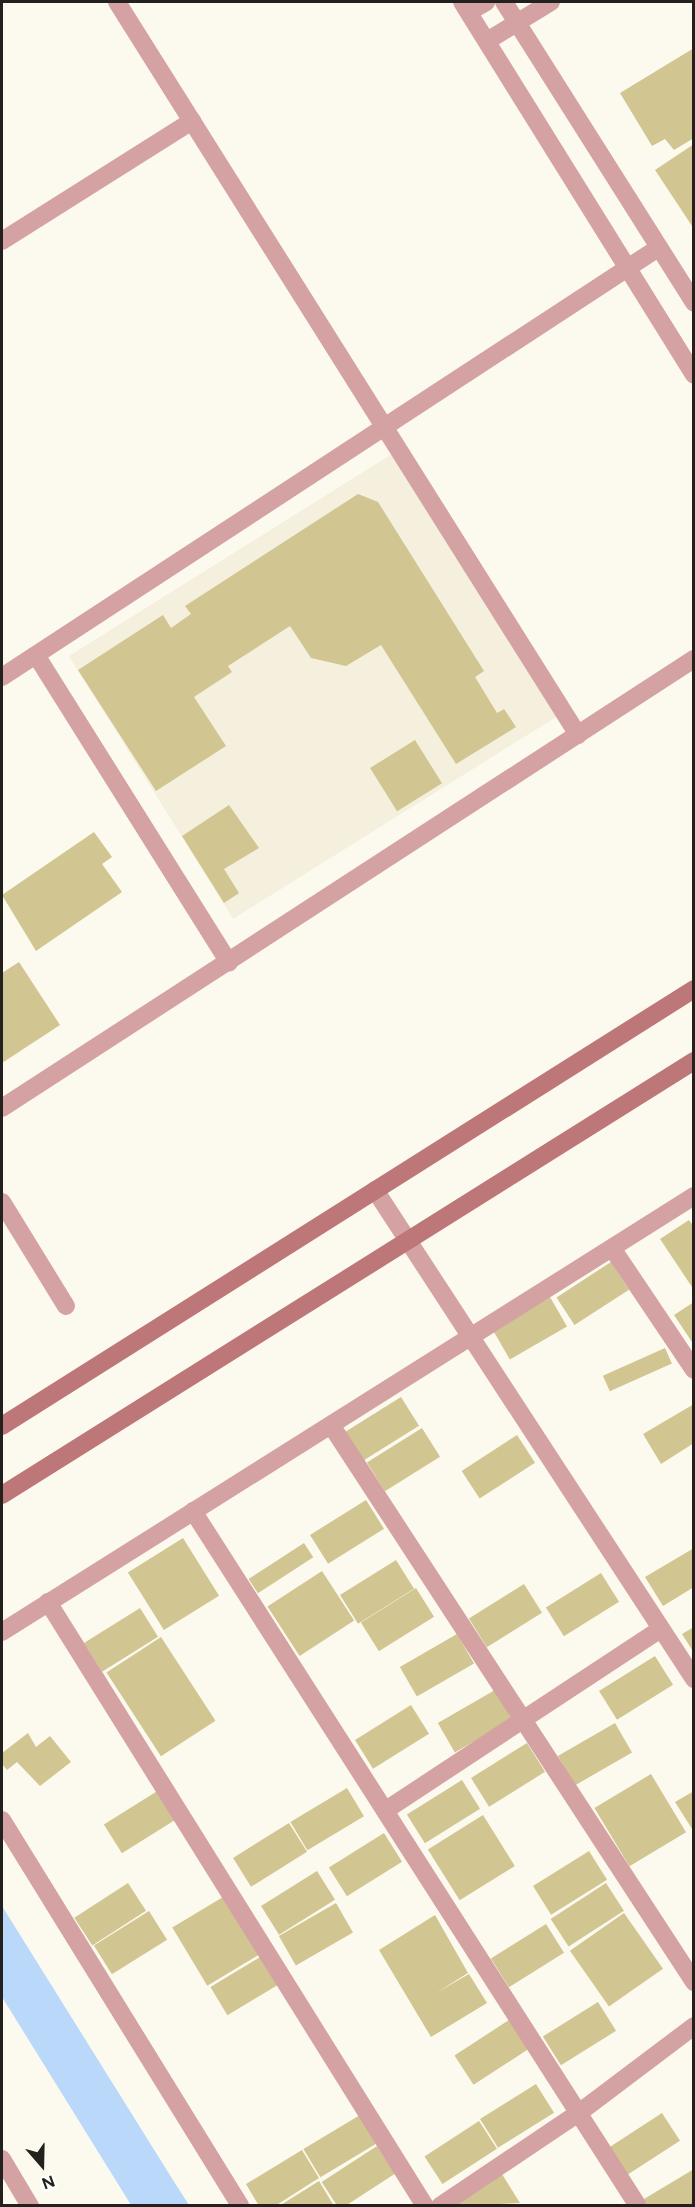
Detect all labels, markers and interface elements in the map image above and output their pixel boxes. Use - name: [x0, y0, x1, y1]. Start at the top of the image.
- north arrow: [12, 2135, 72, 2195]
- text: N: [39, 2171, 57, 2193]

